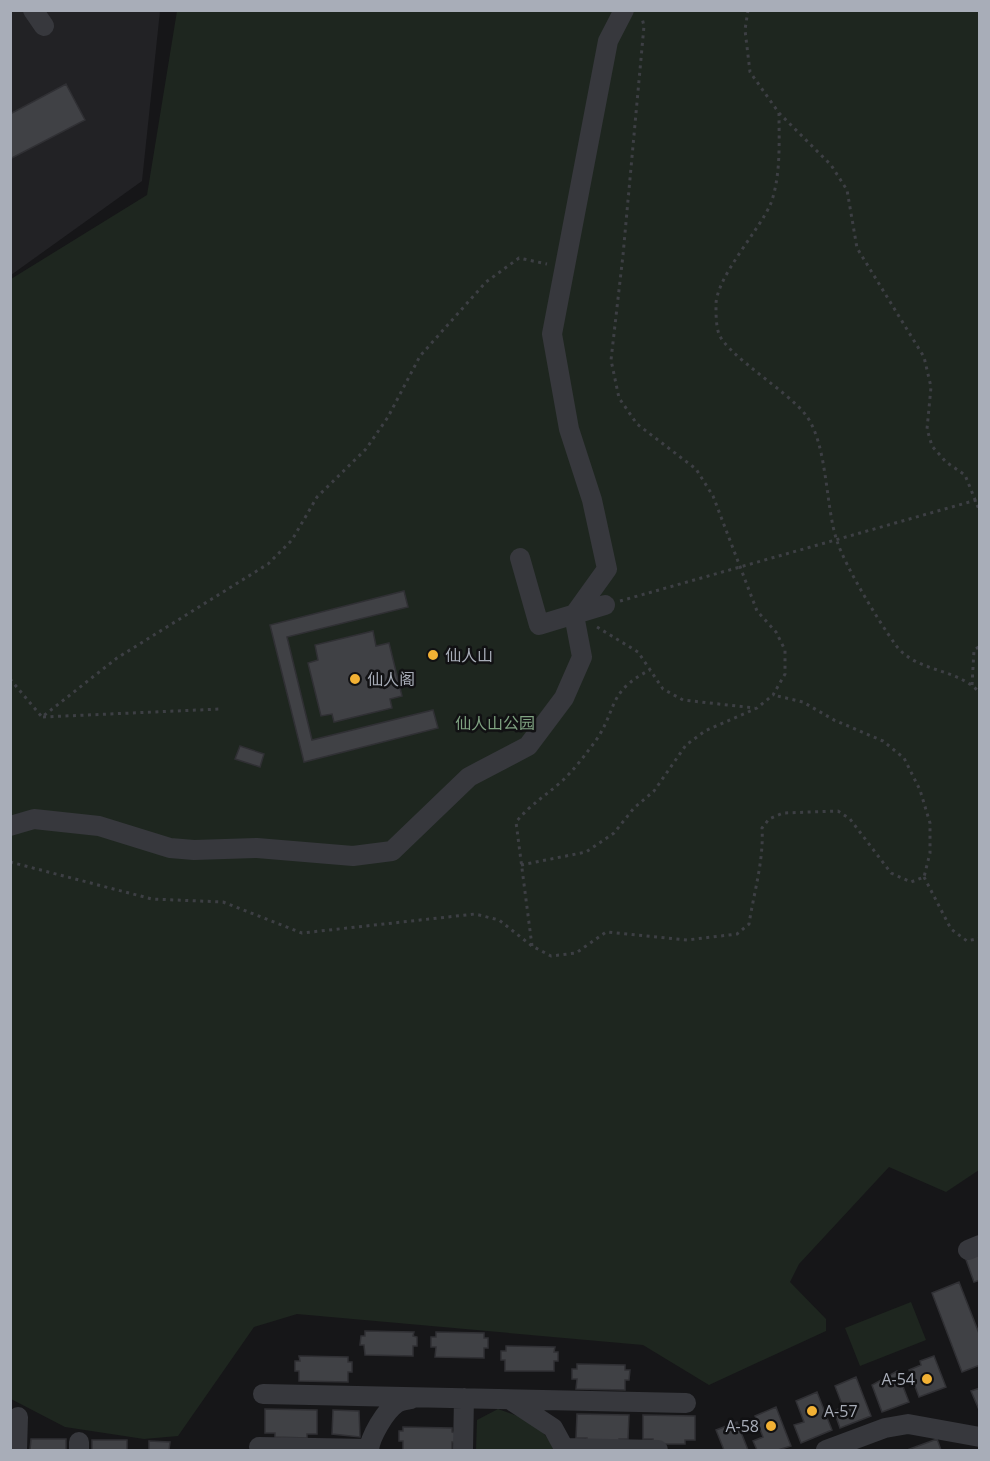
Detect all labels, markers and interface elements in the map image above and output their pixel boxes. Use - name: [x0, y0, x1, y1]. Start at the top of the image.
- place label: 仙人山: [445, 644, 493, 666]
- marker: 仙人山: [426, 648, 440, 662]
- place label: 仙人阁: [367, 668, 415, 690]
- marker: 仙人阁: [348, 672, 362, 686]
- park label: 仙人山公园: [455, 712, 535, 734]
- place label: A-54: [881, 1368, 915, 1390]
- marker: A-54: [920, 1372, 934, 1386]
- place label: A-57: [824, 1400, 858, 1422]
- marker: A-57: [805, 1404, 819, 1418]
- place label: A-58: [725, 1415, 759, 1437]
- marker: A-58: [764, 1419, 778, 1433]

